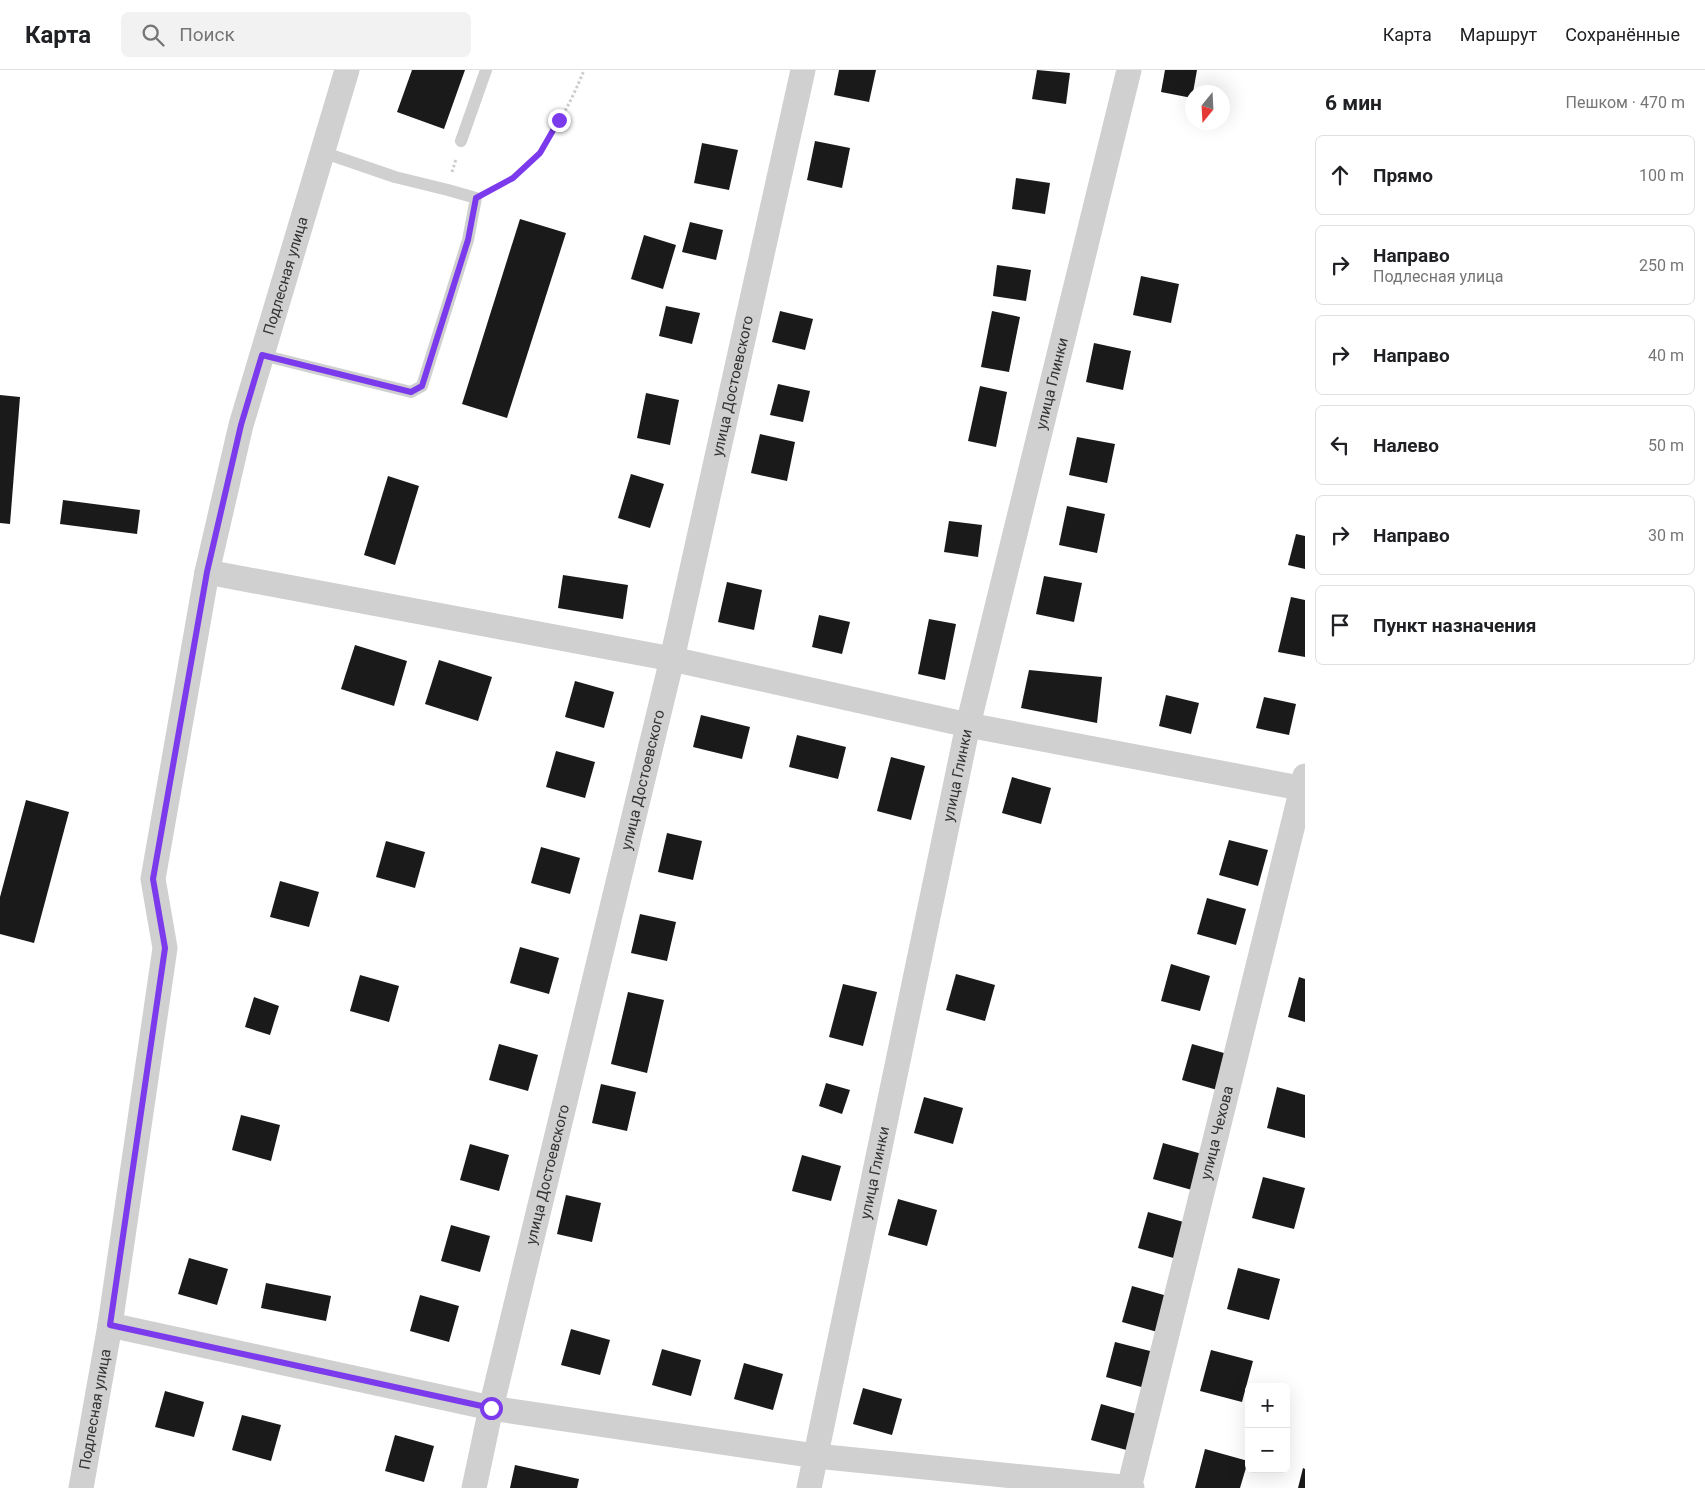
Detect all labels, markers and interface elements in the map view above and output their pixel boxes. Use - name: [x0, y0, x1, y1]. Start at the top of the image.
- search box: [121, 12, 471, 57]
- text: Карта: [25, 21, 91, 49]
- icon: search: [139, 21, 167, 49]
- text: Поиск: [179, 23, 235, 46]
- text: Карта: [1383, 24, 1432, 45]
- text: Маршрут: [1460, 24, 1537, 45]
- text: Сохранённые: [1565, 24, 1680, 45]
- north arrow: [1185, 85, 1230, 130]
- text: 6 мин: [1325, 91, 1382, 115]
- text: Пешком · 470 m: [1566, 93, 1685, 112]
- route end: [548, 109, 571, 132]
- icon: ahead: [1326, 161, 1354, 189]
- text: Прямо: [1373, 164, 1433, 187]
- text: 100 m: [1639, 166, 1684, 185]
- street label: Подлесная улица: [259, 215, 312, 337]
- text: Направо: [1373, 244, 1450, 267]
- icon: right: [1326, 251, 1354, 279]
- text: 250 m: [1639, 256, 1684, 275]
- text: Подлесная улица: [1373, 267, 1503, 286]
- street label: улица Достоевского: [708, 314, 757, 458]
- street label: улица Глинки: [1032, 336, 1072, 431]
- icon: right: [1326, 341, 1354, 369]
- text: Направо: [1373, 344, 1450, 367]
- text: 40 m: [1648, 346, 1684, 365]
- icon: left: [1326, 431, 1354, 459]
- text: Налево: [1373, 434, 1439, 457]
- text: 50 m: [1648, 436, 1684, 455]
- icon: right: [1326, 521, 1354, 549]
- text: Направо: [1373, 524, 1450, 547]
- text: 30 m: [1648, 526, 1684, 545]
- icon: arrive: [1326, 611, 1354, 639]
- text: Пункт назначения: [1373, 614, 1536, 637]
- street label: улица Достоевского: [617, 708, 668, 852]
- street label: улица Глинки: [939, 727, 976, 823]
- street label: улица Чехова: [1197, 1084, 1237, 1181]
- street label: улица Достоевского: [522, 1103, 573, 1247]
- street label: улица Глинки: [856, 1125, 893, 1221]
- street label: Подлесная улица: [75, 1347, 115, 1471]
- map controls: [1245, 1383, 1290, 1473]
- button: +: [1245, 1383, 1290, 1428]
- route start: [480, 1397, 503, 1420]
- button: −: [1245, 1428, 1290, 1473]

